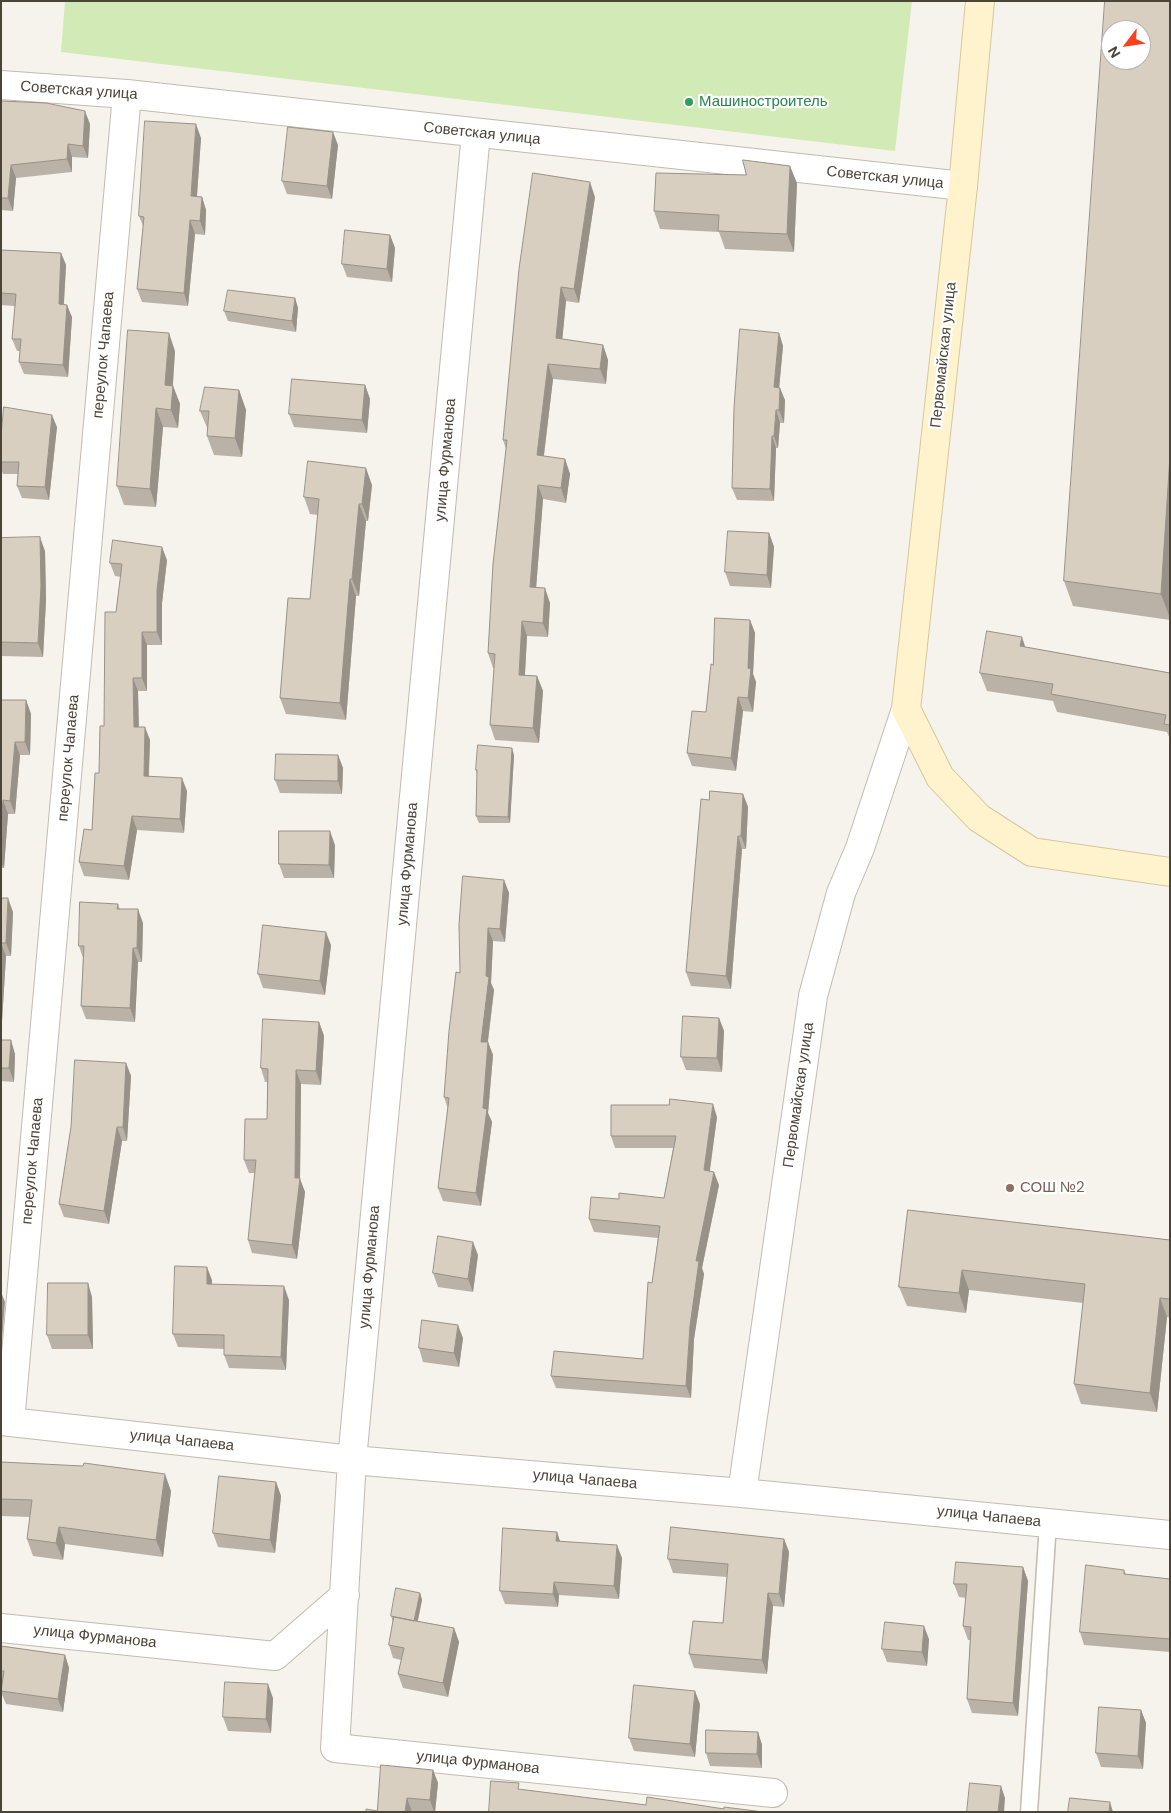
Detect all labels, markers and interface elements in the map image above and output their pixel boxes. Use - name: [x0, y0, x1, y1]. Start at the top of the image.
- north arrow: [1101, 20, 1151, 70]
- text: N: [1104, 43, 1124, 61]
- street label: Советская улица: [20, 78, 138, 104]
- place label: Машиностроитель: [699, 93, 828, 111]
- marker: Машиностроитель: [683, 96, 695, 108]
- street label: Советская улица: [423, 119, 541, 149]
- street label: Советская улица: [826, 163, 944, 193]
- street label: Первомайская улица: [927, 281, 961, 429]
- street label: переулок Чапаева: [89, 291, 119, 419]
- street label: улица Фурманова: [432, 398, 460, 522]
- street label: переулок Чапаева: [54, 694, 84, 822]
- street label: улица Фурманова: [394, 802, 422, 926]
- street label: Первомайская улица: [780, 1021, 818, 1169]
- street label: переулок Чапаева: [18, 1097, 48, 1225]
- place label: СОШ №2: [1020, 1179, 1085, 1197]
- marker: СОШ №2: [1004, 1182, 1016, 1194]
- street label: улица Фурманова: [356, 1205, 384, 1329]
- street label: улица Чапаева: [129, 1427, 235, 1455]
- street label: улица Чапаева: [532, 1466, 638, 1494]
- street label: улица Чапаева: [936, 1503, 1042, 1531]
- street label: улица Фурманова: [33, 1622, 157, 1652]
- street label: улица Фурманова: [416, 1748, 540, 1778]

